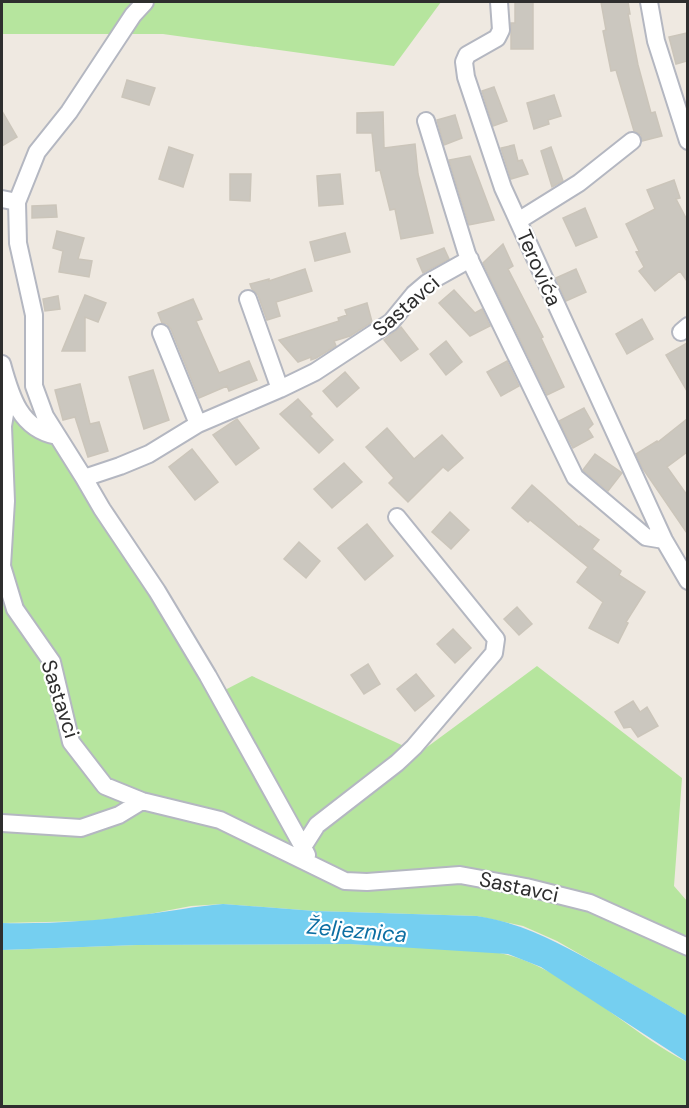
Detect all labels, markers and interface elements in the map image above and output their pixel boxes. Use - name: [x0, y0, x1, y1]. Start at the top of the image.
- street label: Terovića: [510, 225, 568, 311]
- street label: Sastavci: [366, 269, 446, 343]
- street label: Sastavci: [34, 656, 86, 742]
- street label: Sastavci: [477, 865, 561, 909]
- water label: Željeznica: [306, 912, 408, 949]

